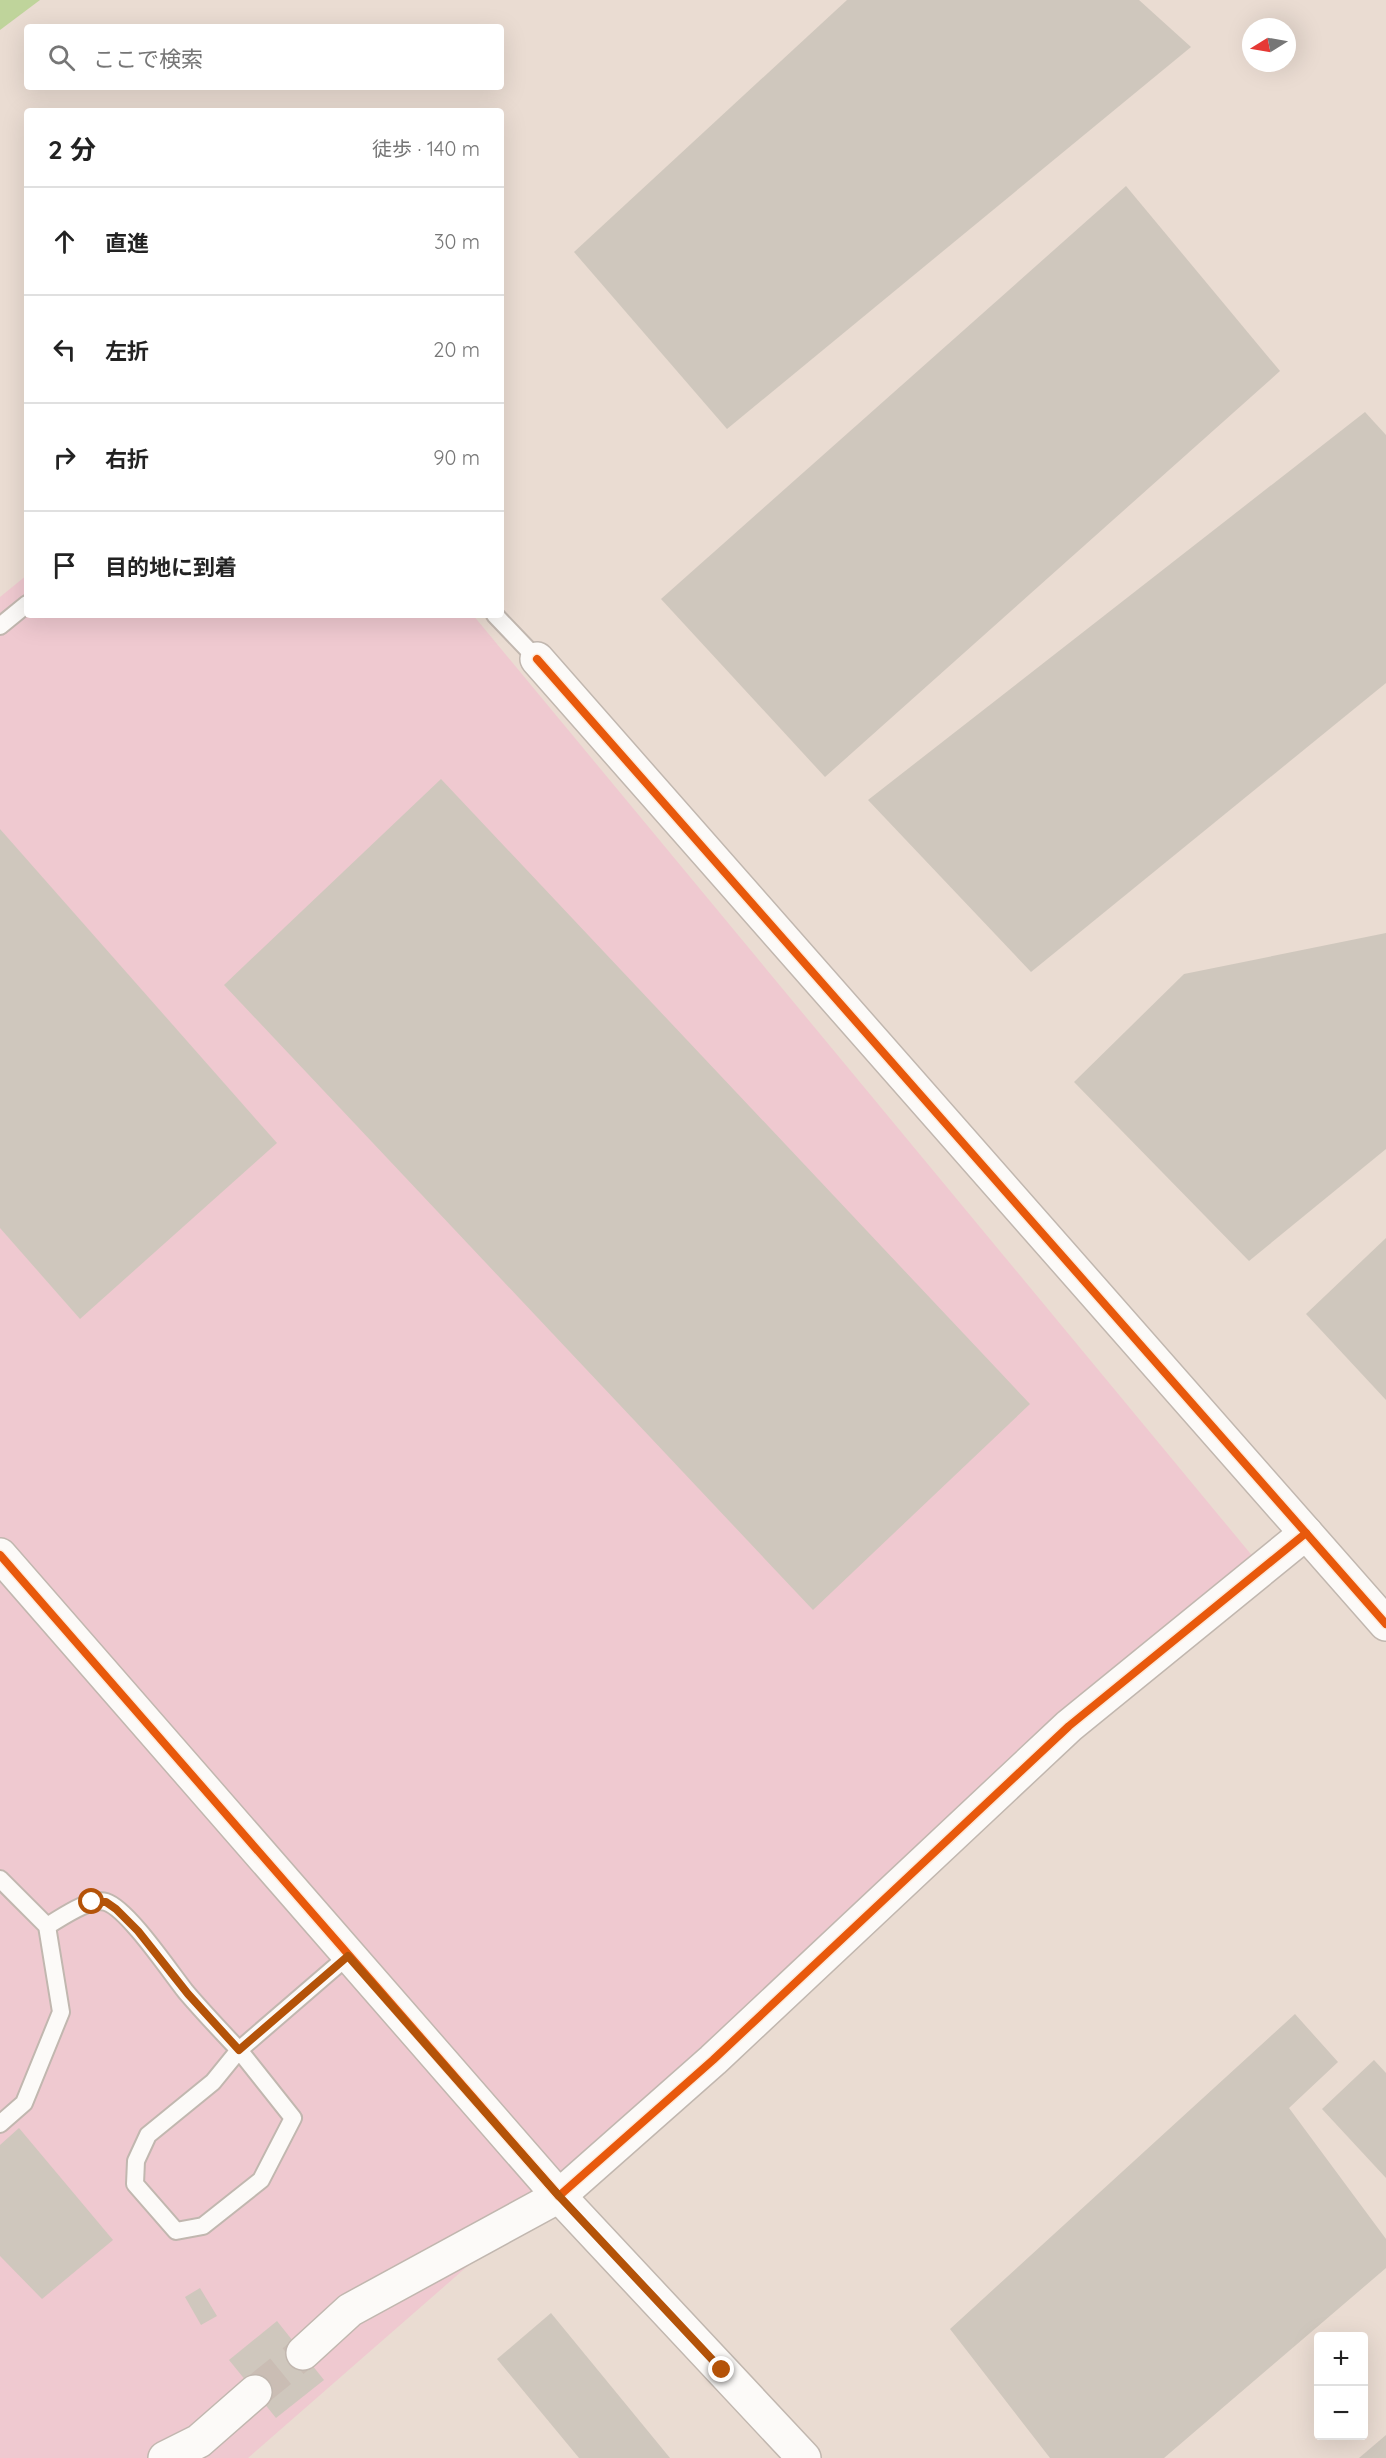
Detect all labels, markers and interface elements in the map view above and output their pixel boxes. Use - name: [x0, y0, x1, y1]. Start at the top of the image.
- north arrow: [1242, 18, 1296, 72]
- search box: [24, 24, 504, 90]
- icon: search: [45, 41, 78, 74]
- text: ここで検索: [93, 45, 203, 73]
- text: 2 分: [48, 133, 96, 166]
- text: 徒歩 · 140 m: [372, 136, 480, 161]
- icon: ahead: [48, 225, 81, 258]
- text: 直進: [105, 229, 149, 257]
- text: 30 m: [434, 229, 480, 254]
- icon: left: [48, 333, 81, 366]
- text: 左折: [105, 337, 149, 365]
- text: 20 m: [433, 337, 480, 362]
- icon: right: [48, 441, 81, 474]
- text: 右折: [105, 445, 149, 473]
- text: 90 m: [433, 445, 480, 470]
- icon: arrive: [48, 549, 81, 582]
- text: 目的地に到着: [105, 553, 237, 581]
- route start: [78, 1888, 104, 1914]
- map controls: [1314, 2332, 1368, 2440]
- button: +: [1314, 2332, 1368, 2386]
- route end: [708, 2356, 734, 2382]
- button: −: [1314, 2386, 1368, 2440]

